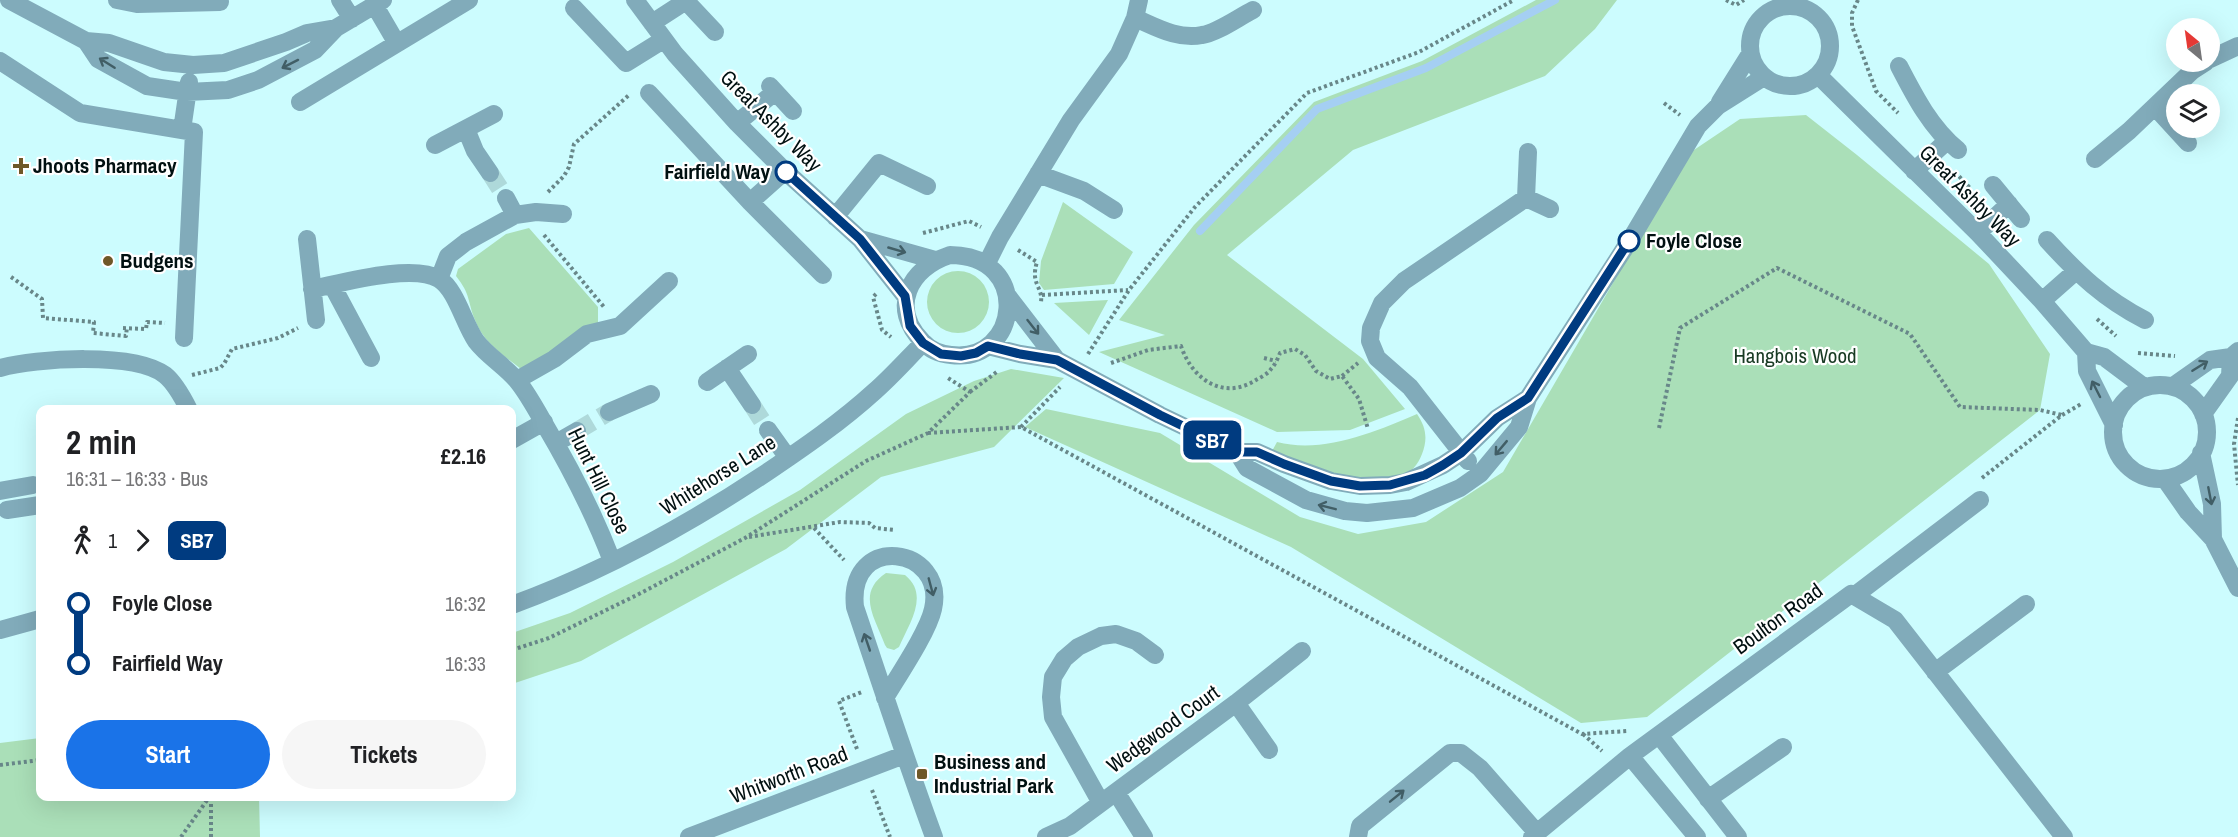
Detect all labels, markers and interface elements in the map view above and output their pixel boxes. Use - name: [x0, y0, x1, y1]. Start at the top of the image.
- north arrow: [2166, 18, 2220, 72]
- map controls: [2166, 18, 2220, 138]
- one-way arrow: [99, 57, 116, 69]
- one-way arrow: [282, 58, 299, 70]
- street label: Great Ashby Way: [714, 63, 829, 178]
- button: layers: [2166, 84, 2220, 138]
- street label: Great Ashby Way: [1913, 138, 2028, 253]
- place label: Jhoots Pharmacy: [33, 151, 177, 180]
- place label: Fairfield Way: [664, 157, 770, 186]
- marker: Jhoots Pharmacy: [14, 159, 28, 173]
- marker: Fairfield Way: [775, 161, 797, 183]
- place label: Foyle Close: [1646, 226, 1742, 255]
- marker: Foyle Close: [1618, 230, 1640, 252]
- one-way arrow: [888, 245, 907, 256]
- place label: Budgens: [120, 246, 194, 275]
- marker: Budgens: [101, 254, 115, 268]
- one-way arrow: [1026, 319, 1039, 335]
- park label: Hangbois Wood: [1733, 341, 1857, 370]
- one-way arrow: [2191, 360, 2208, 372]
- one-way arrow: [2090, 381, 2101, 399]
- text: 2 min: [66, 420, 137, 464]
- line badge: SB7: [1178, 420, 1246, 460]
- street label: Hunt Hill Close: [561, 423, 638, 539]
- text: SB7: [1195, 426, 1229, 455]
- street label: Whitehorse Lane: [654, 428, 781, 522]
- one-way arrow: [1494, 440, 1508, 455]
- text: £2.16: [441, 441, 486, 471]
- text: 16:31 – 16:33 · Bus: [66, 465, 208, 492]
- one-way arrow: [2205, 486, 2216, 505]
- one-way arrow: [1318, 500, 1337, 512]
- icon: walk: [66, 524, 99, 557]
- icon: forward: [126, 524, 159, 557]
- text: SB7: [180, 526, 214, 555]
- text: 1: [108, 527, 117, 554]
- street label: Boulton Road: [1727, 576, 1828, 661]
- one-way arrow: [926, 577, 937, 596]
- text: Foyle Close: [112, 588, 212, 618]
- text: 16:32: [445, 590, 486, 617]
- one-way arrow: [860, 633, 871, 652]
- text: Fairfield Way: [112, 648, 223, 678]
- text: 16:33: [445, 650, 486, 677]
- street label: Wedgwood Court: [1100, 678, 1225, 779]
- button: Start: [66, 720, 270, 789]
- button: Tickets: [282, 720, 486, 789]
- street label: Whitworth Road: [726, 739, 852, 810]
- place label: Business and Industrial Park: [934, 747, 1054, 800]
- marker: Business and Industrial Park: [915, 767, 929, 781]
- one-way arrow: [1388, 790, 1404, 803]

